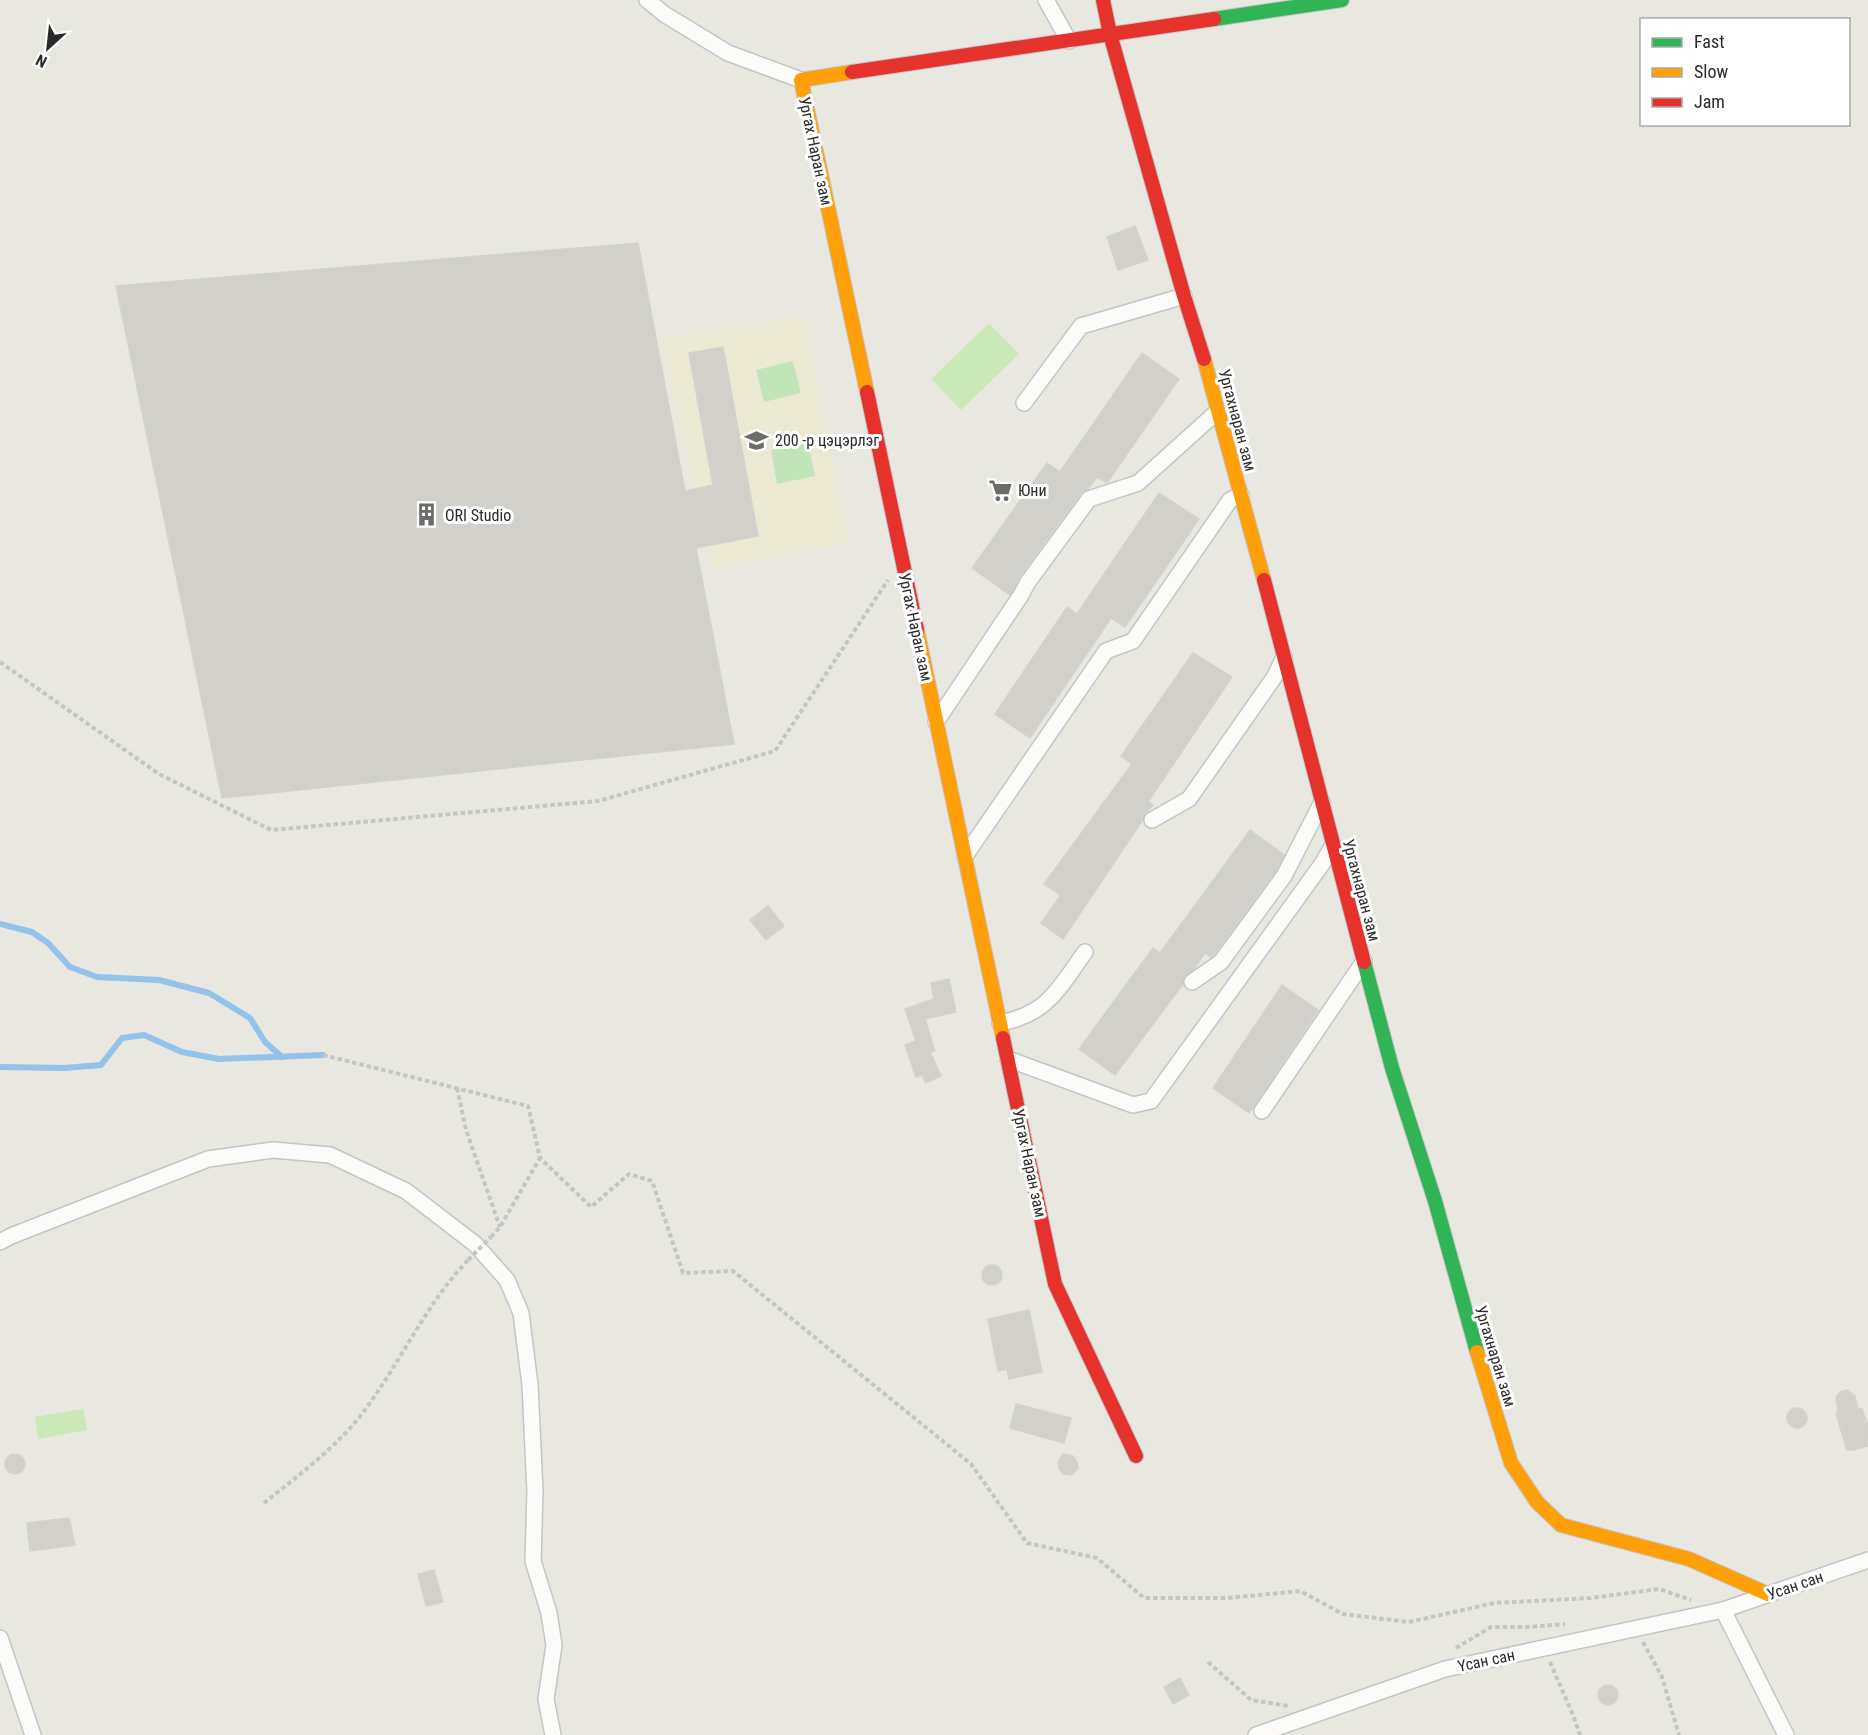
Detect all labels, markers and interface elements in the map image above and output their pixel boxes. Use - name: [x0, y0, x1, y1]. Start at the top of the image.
- north arrow: [18, 18, 78, 78]
- legend: [1640, 18, 1850, 126]
- text: Fast: [1694, 31, 1725, 52]
- text: N: [33, 50, 50, 72]
- text: Slow: [1694, 61, 1729, 82]
- text: Jam: [1694, 91, 1725, 112]
- street label: Ургах Наран зам: [795, 95, 836, 207]
- street label: Ургахнаран зам: [1215, 367, 1260, 473]
- school or university icon: 200 -р цэцэрлэг: [744, 427, 770, 453]
- place label: 200 -р цэцэрлэг: [775, 431, 879, 450]
- supermarket icon: Юни: [987, 477, 1013, 503]
- place label: Юни: [1018, 481, 1047, 500]
- building icon: ORI Studio: [414, 502, 440, 528]
- place label: ORI Studio: [445, 506, 511, 525]
- street label: Ургах Наран зам: [895, 571, 936, 683]
- street label: Ургахнаран зам: [1339, 837, 1384, 943]
- street label: Ургах Наран зам: [1009, 1107, 1050, 1219]
- street label: Ургахнаран зам: [1471, 1303, 1520, 1409]
- street label: Усан сан: [1765, 1567, 1826, 1604]
- street label: Үсан сан: [1456, 1645, 1516, 1676]

